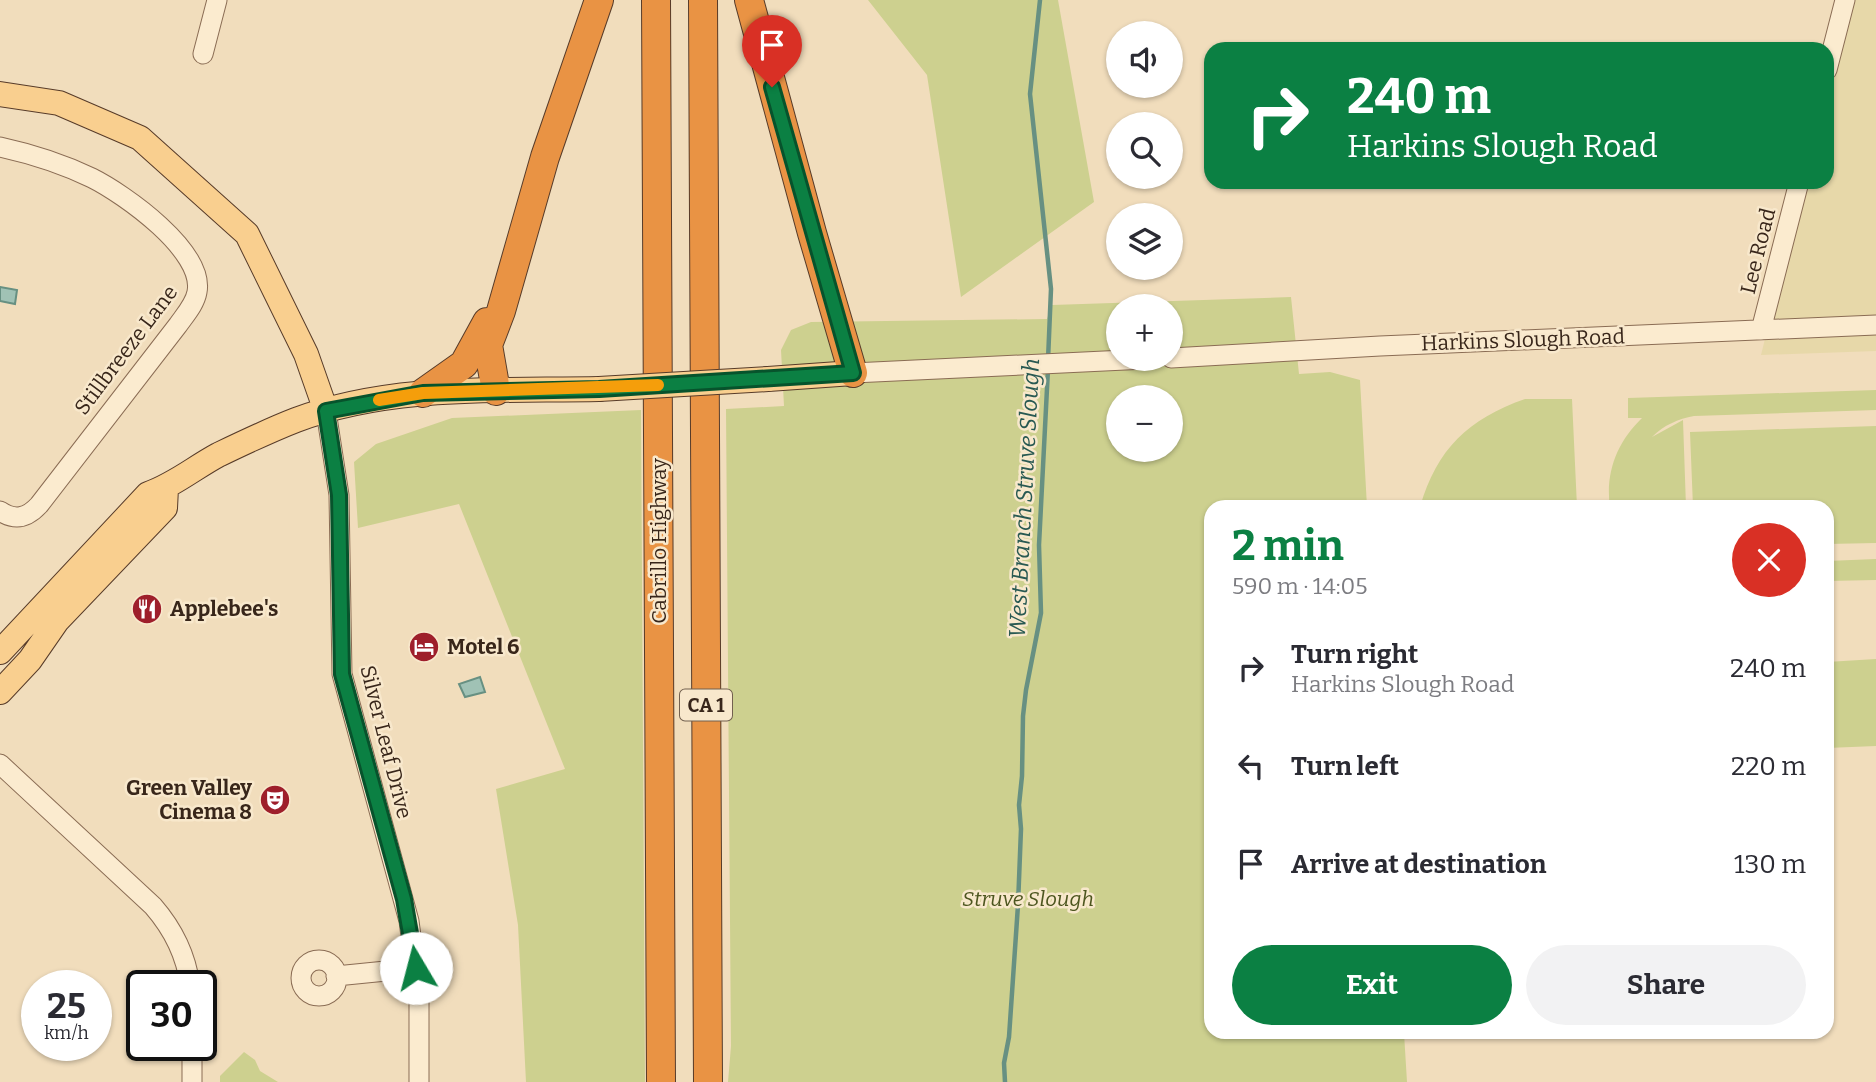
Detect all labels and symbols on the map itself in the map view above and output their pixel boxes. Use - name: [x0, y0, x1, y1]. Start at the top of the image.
- pin: [742, 15, 802, 87]
- street label: Lee Road: [1735, 205, 1781, 297]
- street label: Stillbreeze Lane: [69, 280, 183, 420]
- street label: Harkins Slough Road: [1421, 323, 1625, 357]
- water label: West Branch Struve Slough: [1003, 358, 1045, 638]
- street label: Cabrillo Highway: [646, 457, 672, 624]
- restaurant icon: Applebee's: [130, 592, 164, 626]
- place label: Applebee's: [170, 596, 278, 622]
- hotel icon: Motel 6: [407, 630, 441, 664]
- place label: Motel 6: [447, 634, 519, 660]
- street label: Silver Leaf Drive: [354, 663, 418, 821]
- road number: CA 1: [680, 690, 732, 720]
- place label: Green Valley Cinema 8: [126, 775, 252, 825]
- theatre icon: Green Valley Cinema 8: [258, 783, 292, 817]
- park label: Struve Slough: [962, 886, 1094, 912]
- position arrow: [379, 931, 453, 1005]
- speed limit sign: 30: [126, 970, 217, 1061]

